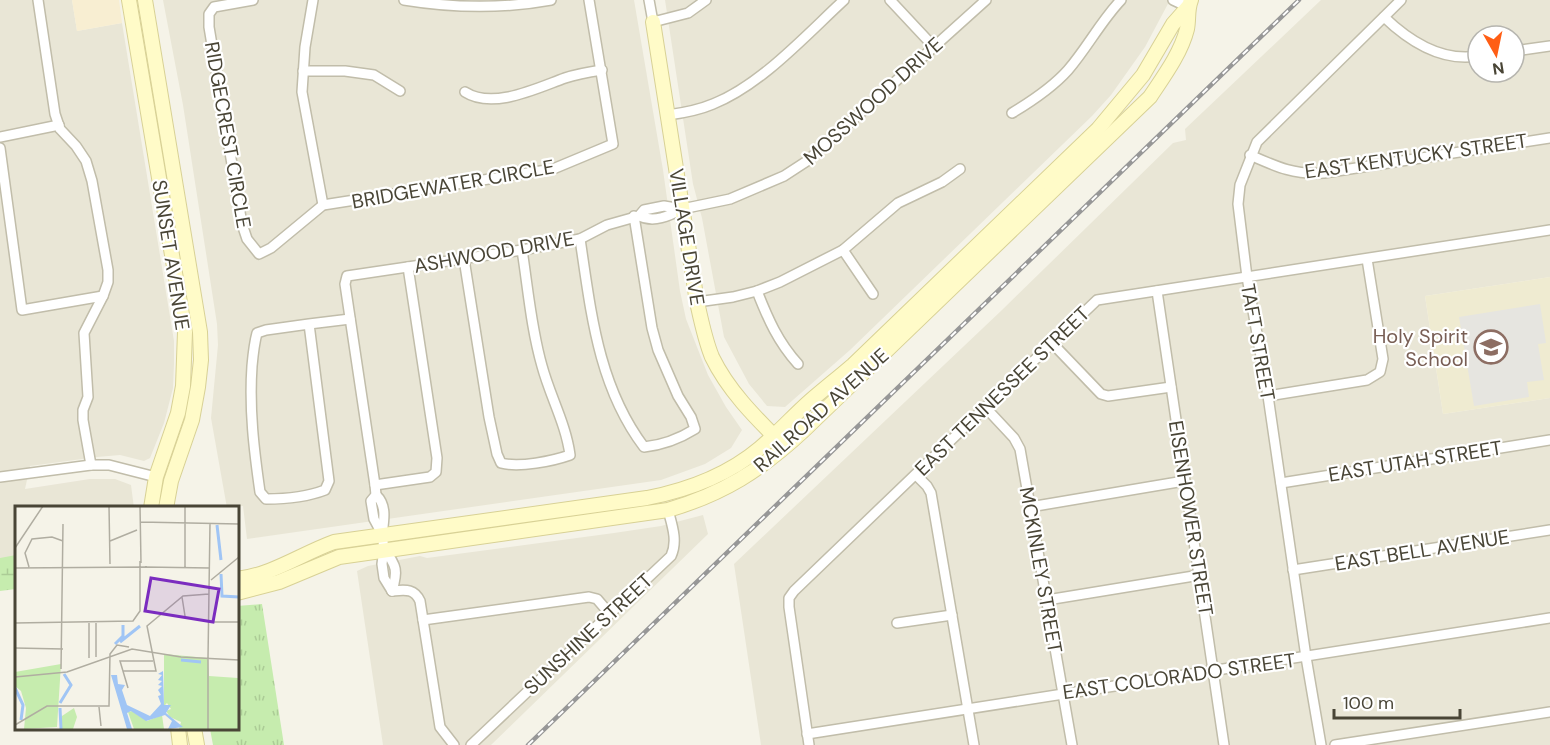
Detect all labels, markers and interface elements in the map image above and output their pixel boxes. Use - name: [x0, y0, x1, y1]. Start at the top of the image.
- north arrow: [1466, 24, 1526, 84]
- street label: MOSSWOOD DRIVE: [798, 31, 948, 171]
- street label: RIDGECREST CIRCLE: [199, 40, 257, 230]
- text: N: [1491, 57, 1506, 80]
- street label: EAST KENTUCKY STREET: [1303, 127, 1529, 185]
- street label: BRIDGEWATER CIRCLE: [350, 153, 556, 215]
- street label: VILLAGE DRIVE: [663, 167, 711, 307]
- street label: SUNSET AVENUE: [146, 178, 196, 332]
- street label: ASHWOOD DRIVE: [412, 225, 576, 279]
- street label: TAFT STREET: [1235, 281, 1281, 403]
- street label: EAST TENNESSEE STREET: [909, 301, 1095, 481]
- place label: Holy Spirit School: [1373, 323, 1468, 372]
- school or university icon: Holy Spirit School: [1473, 329, 1509, 365]
- street label: RAILROAD AVENUE: [748, 342, 894, 478]
- street label: EISENHOWER STREET: [1163, 419, 1219, 617]
- street label: EAST UTAH STREET: [1326, 434, 1504, 488]
- street label: MCKINLEY STREET: [1014, 485, 1068, 655]
- inset map: [15, 506, 238, 730]
- street label: EAST BELL AVENUE: [1333, 523, 1511, 577]
- street label: SUNSHINE STREET: [518, 568, 658, 700]
- street label: EAST COLORADO STREET: [1061, 647, 1297, 705]
- scale bar: [1334, 682, 1460, 720]
- text: 100 m: [1343, 691, 1394, 715]

